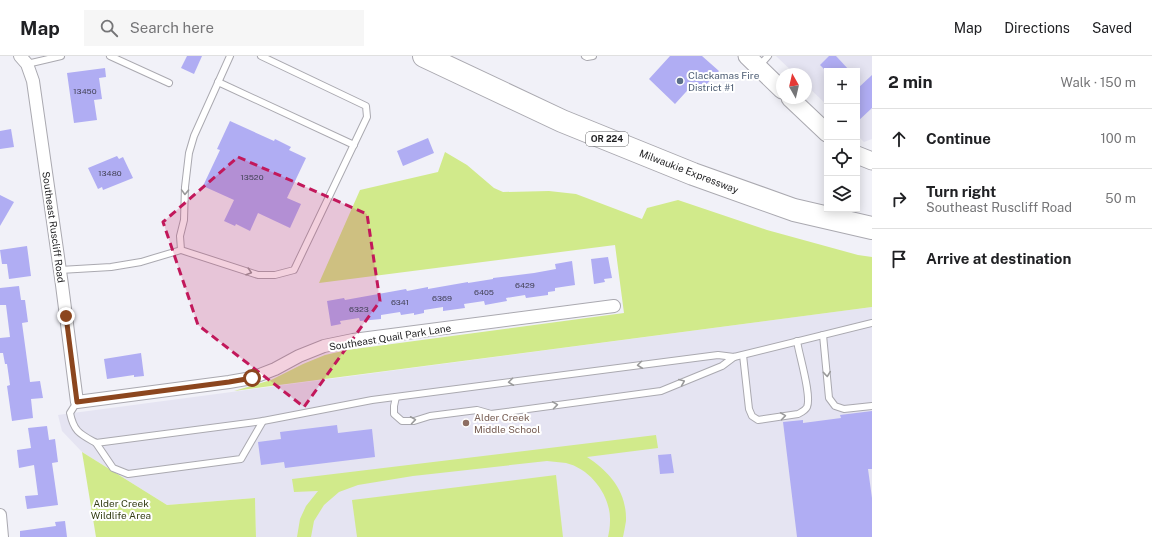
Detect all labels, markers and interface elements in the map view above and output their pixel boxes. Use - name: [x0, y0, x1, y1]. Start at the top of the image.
- search box: [84, 10, 364, 46]
- text: Map: [20, 17, 60, 39]
- icon: search: [98, 17, 120, 39]
- text: Search here: [130, 19, 214, 36]
- text: Map: [954, 20, 982, 36]
- text: Directions: [1004, 20, 1070, 36]
- text: Saved: [1092, 20, 1132, 36]
- north arrow: [776, 68, 812, 104]
- map controls: [824, 68, 860, 212]
- button: +: [824, 68, 860, 104]
- place label: Clackamas Fire District #1: [688, 69, 760, 93]
- text: 2 min: [888, 72, 933, 92]
- text: Walk · 150 m: [1061, 75, 1136, 90]
- marker: Clackamas Fire District #1: [675, 76, 685, 86]
- house number: 13450: [73, 86, 97, 96]
- button: −: [824, 104, 860, 140]
- icon: ahead: [888, 128, 910, 150]
- text: Continue: [926, 130, 991, 147]
- text: 100 m: [1100, 131, 1136, 146]
- road number: OR 224: [586, 132, 628, 146]
- button: locate: [824, 140, 860, 176]
- street label: Milwaukie Expressway: [638, 147, 741, 196]
- house number: 13480: [98, 168, 122, 178]
- street label: Southeast Ruscliff Road: [40, 171, 68, 283]
- house number: 13520: [240, 172, 264, 182]
- button: layers: [824, 176, 860, 212]
- text: Turn right: [926, 183, 996, 200]
- icon: right: [888, 188, 910, 210]
- one-way arrow: [181, 189, 189, 195]
- text: 50 m: [1105, 191, 1136, 206]
- text: Southeast Ruscliff Road: [926, 200, 1072, 215]
- icon: arrive: [888, 248, 910, 270]
- text: Arrive at destination: [926, 250, 1071, 267]
- one-way arrow: [245, 267, 252, 276]
- house number: 6429: [515, 280, 535, 290]
- house number: 6405: [474, 287, 494, 297]
- house number: 6369: [432, 293, 452, 303]
- house number: 6341: [391, 297, 409, 307]
- house number: 6323: [349, 304, 369, 314]
- route end: [57, 307, 75, 325]
- street label: Southeast Quail Park Lane: [328, 321, 452, 353]
- one-way arrow: [637, 360, 643, 369]
- route start: [243, 369, 261, 387]
- one-way arrow: [822, 371, 831, 377]
- one-way arrow: [508, 377, 514, 386]
- one-way arrow: [679, 379, 686, 387]
- one-way arrow: [552, 401, 558, 410]
- place label: Alder Creek Middle School: [474, 411, 540, 435]
- one-way arrow: [779, 412, 786, 421]
- one-way arrow: [410, 416, 416, 425]
- marker: Alder Creek Middle School: [461, 418, 471, 428]
- park label: Alder Creek Wildlife Area: [91, 497, 151, 521]

